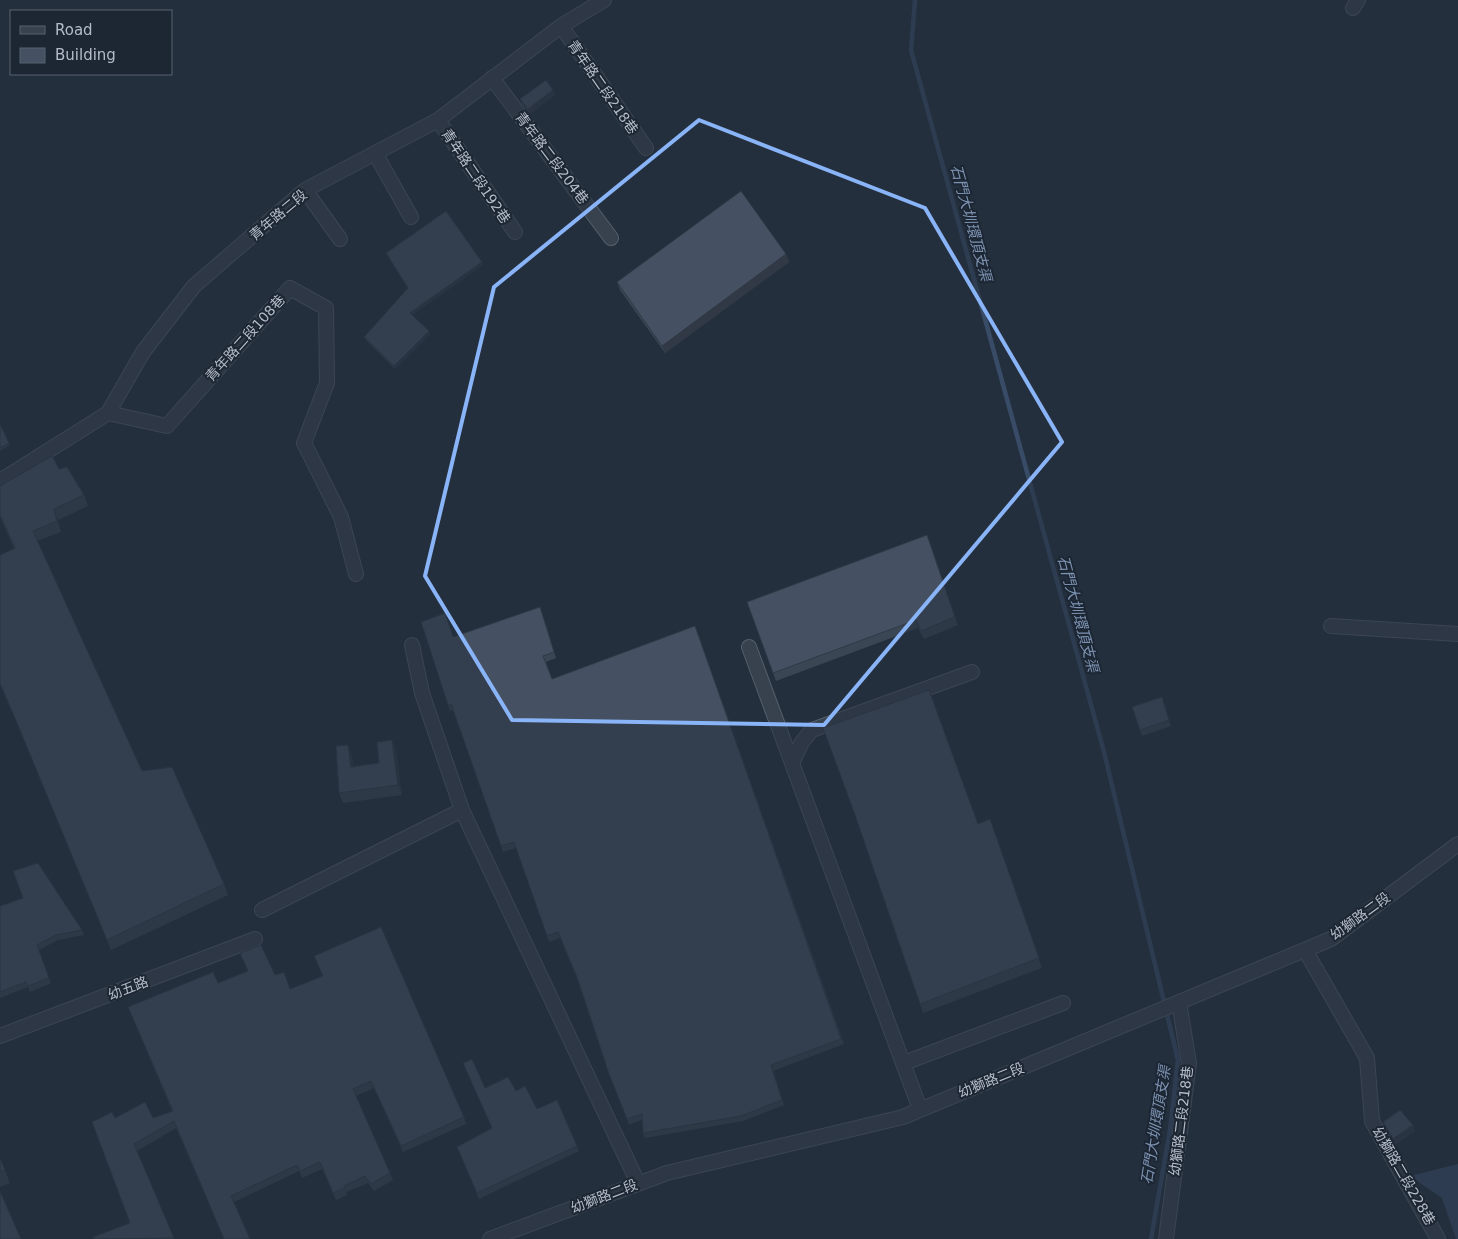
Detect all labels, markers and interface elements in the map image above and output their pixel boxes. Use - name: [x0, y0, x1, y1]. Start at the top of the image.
- legend: [10, 10, 172, 75]
- text: Road: [55, 21, 93, 39]
- street label: 青年路二段218巷: [565, 37, 641, 137]
- text: Building: [55, 46, 116, 64]
- street label: 青年路二段204巷: [512, 109, 592, 207]
- street label: 青年路二段192巷: [438, 126, 514, 226]
- water label: 石門大圳環頂支渠: [947, 163, 996, 285]
- street label: 青年路二段: [246, 186, 310, 244]
- street label: 青年路二段108巷: [202, 292, 288, 384]
- water label: 石門大圳環頂支渠: [1054, 554, 1103, 676]
- street label: 幼獅路二段: [1327, 889, 1393, 943]
- street label: 幼五路: [106, 973, 150, 1003]
- street label: 幼獅路二段: [956, 1059, 1026, 1101]
- water label: 石門大圳環頂支渠: [1138, 1062, 1175, 1186]
- street label: 幼獅路二段218巷: [1166, 1065, 1196, 1177]
- street label: 幼獅路二段228巷: [1369, 1124, 1439, 1228]
- street label: 幼獅路二段: [568, 1176, 640, 1216]

